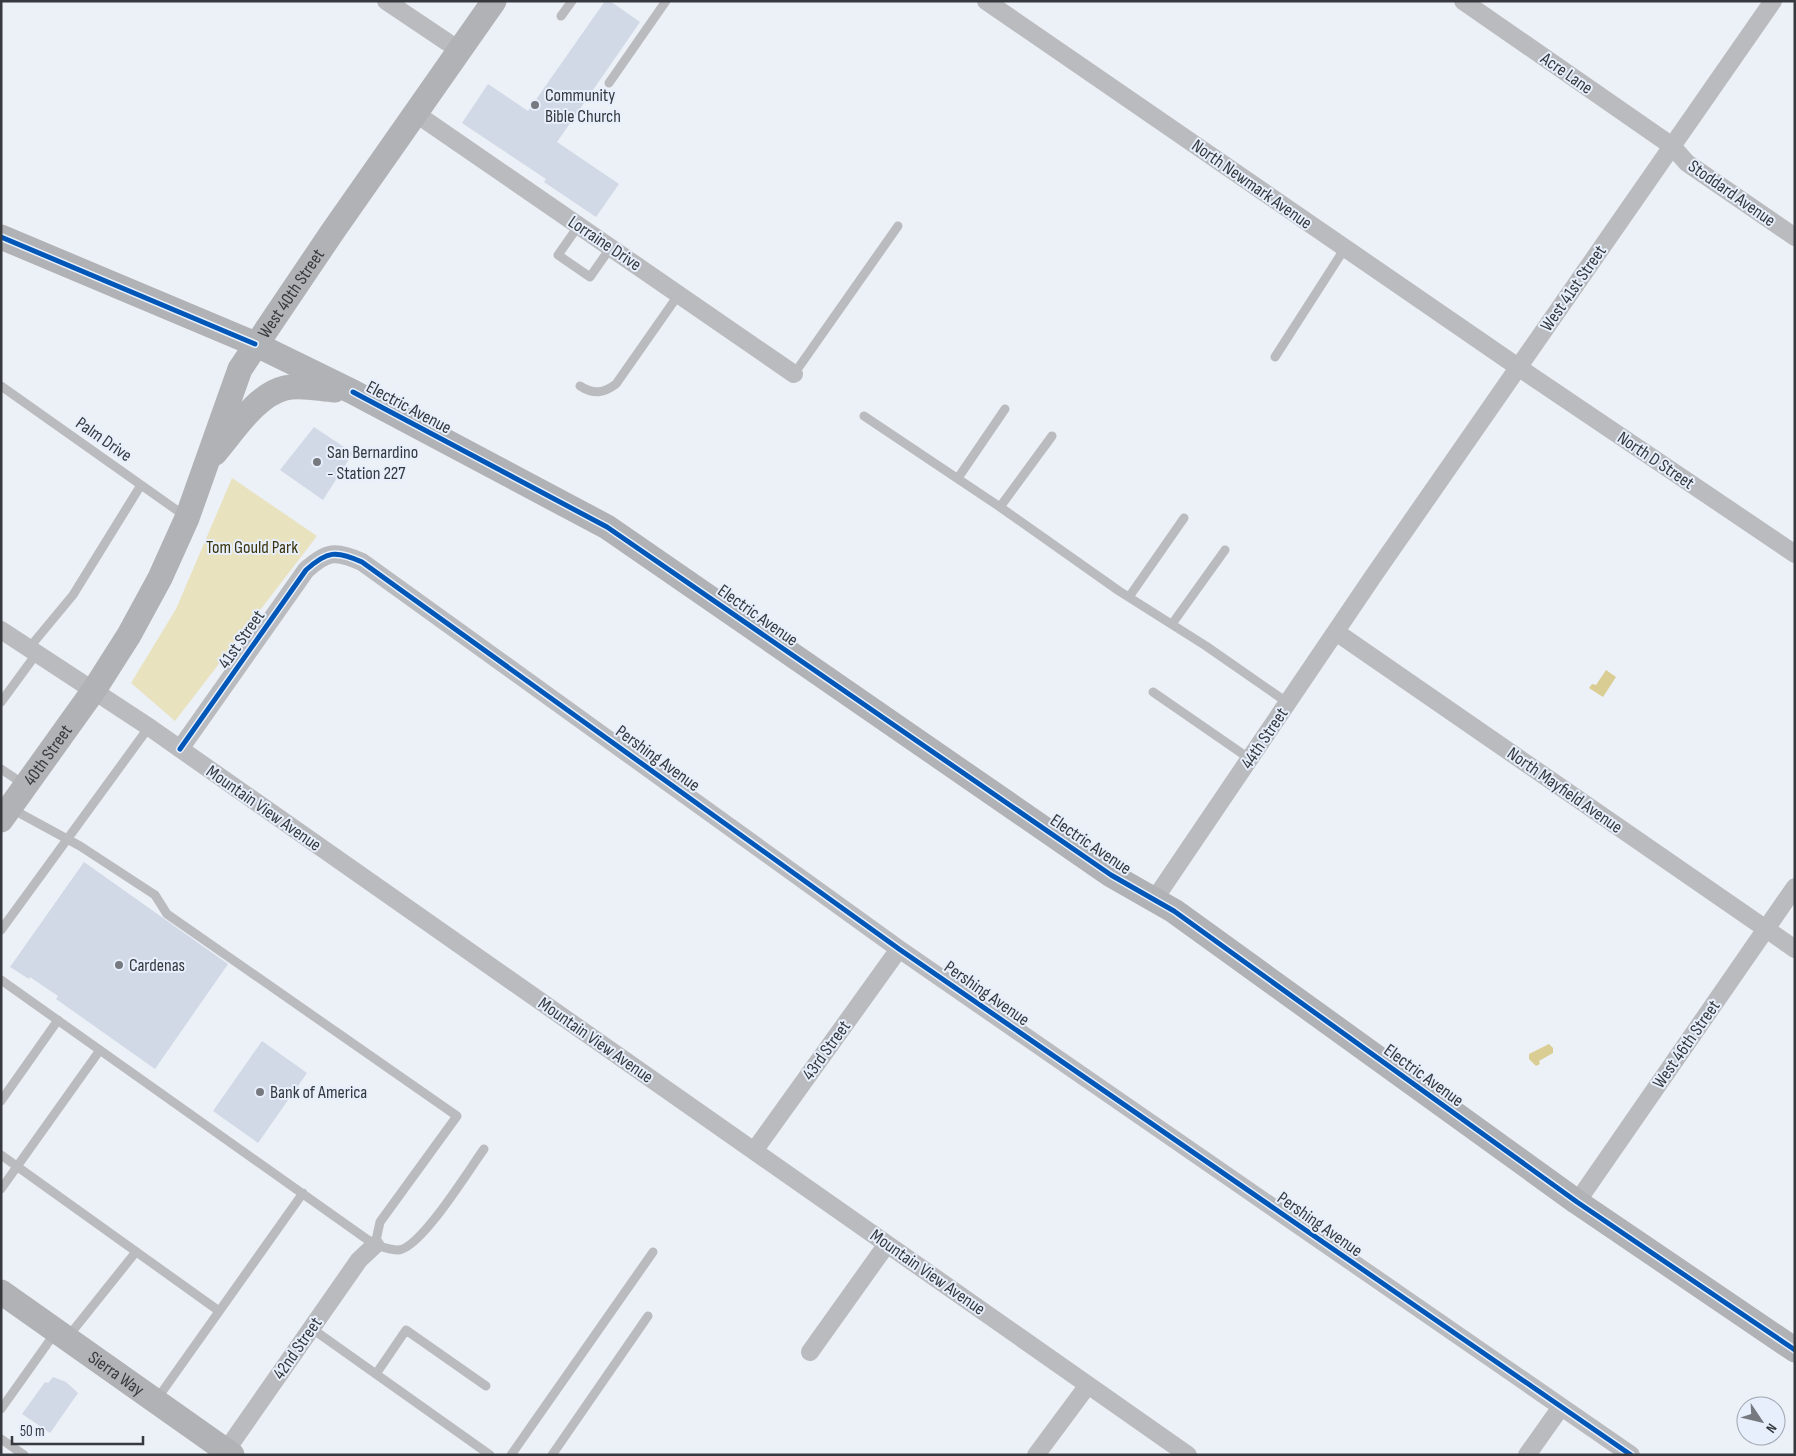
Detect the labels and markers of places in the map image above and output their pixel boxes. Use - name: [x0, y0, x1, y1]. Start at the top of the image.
- place label: Community Bible Church: [545, 85, 621, 127]
- marker: Community Bible Church: [529, 99, 541, 111]
- place label: San Bernardino - Station 227: [327, 442, 418, 484]
- marker: San Bernardino - Station 227: [311, 456, 323, 468]
- place label: Cardenas: [129, 955, 185, 976]
- marker: Cardenas: [113, 959, 125, 971]
- place label: Bank of America: [270, 1082, 367, 1103]
- marker: Bank of America: [254, 1086, 266, 1098]

